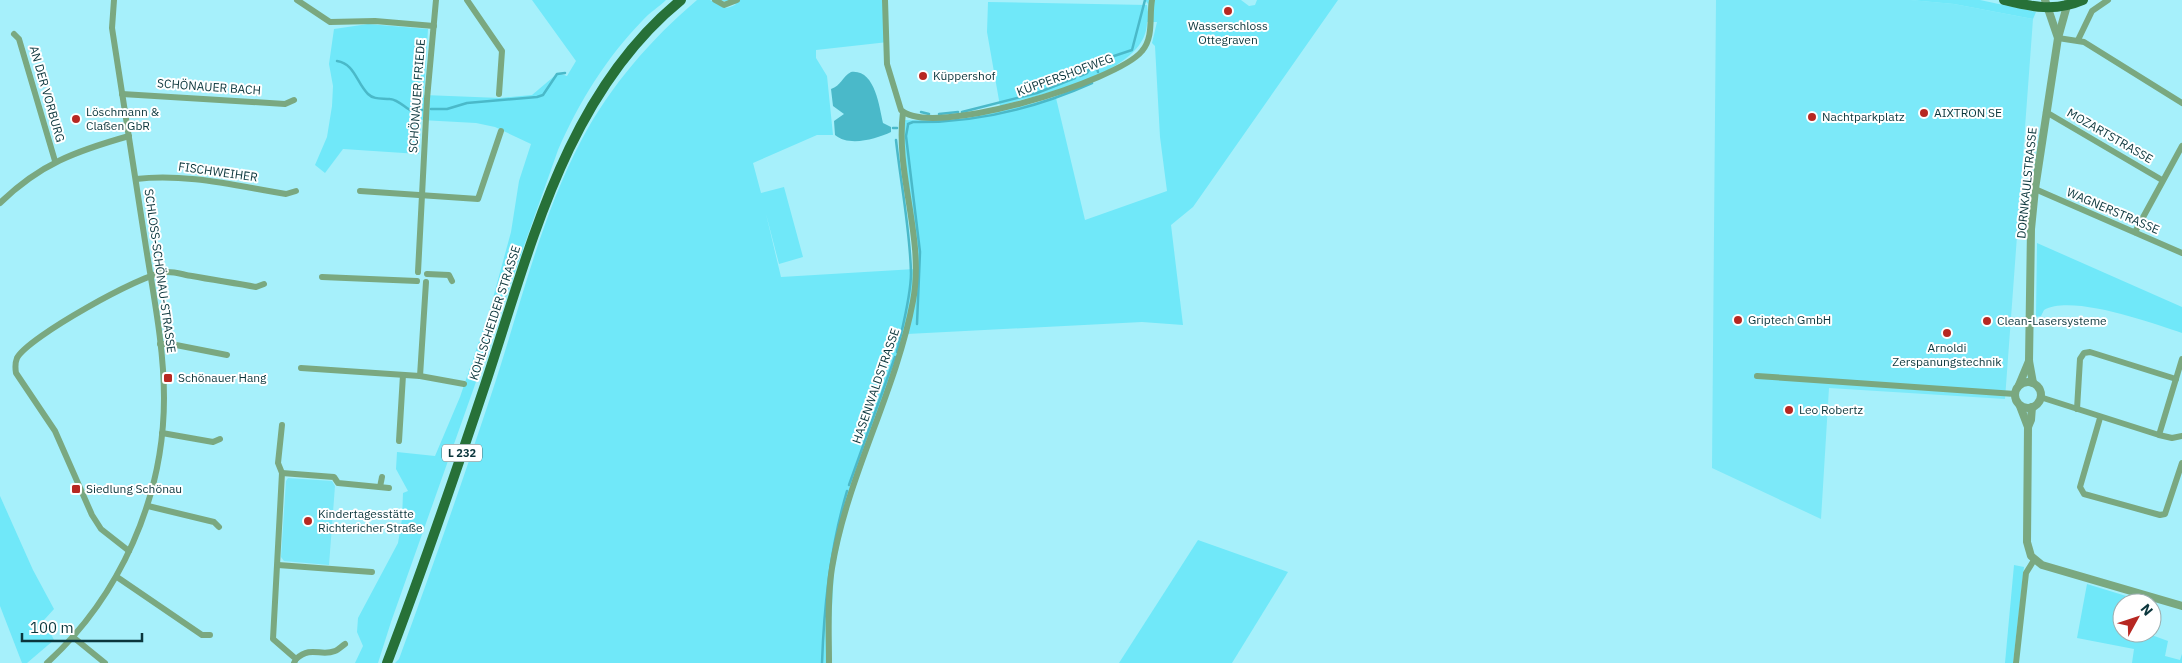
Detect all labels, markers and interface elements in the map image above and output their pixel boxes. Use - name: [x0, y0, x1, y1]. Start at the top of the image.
- marker: Wasserschloss Ottegraven: [1222, 5, 1234, 17]
- place label: Wasserschloss Ottegraven: [1188, 18, 1268, 47]
- street label: SCHÖNAUER FRIEDE: [405, 38, 428, 154]
- street label: AN DER VORBURG: [27, 44, 68, 144]
- street label: KÜPPERSHOFWEG: [1015, 50, 1115, 99]
- place label: Küppershof: [933, 68, 996, 83]
- marker: Küppershof: [917, 70, 929, 82]
- street label: SCHÖNAUER BACH: [157, 75, 262, 98]
- place label: Löschmann & Claßen GbR: [86, 104, 160, 133]
- place label: AIXTRON SE: [1934, 105, 2002, 120]
- street label: MOZARTSTRASSE: [2065, 105, 2156, 166]
- marker: AIXTRON SE: [1918, 107, 1930, 119]
- place label: Nachtparkplatz: [1822, 109, 1905, 124]
- marker: Nachtparkplatz: [1806, 111, 1818, 123]
- marker: Löschmann & Claßen GbR: [70, 113, 82, 125]
- street label: DORNKAULSTRASSE: [2013, 127, 2040, 239]
- street label: FISCHWEIHER: [177, 159, 259, 185]
- street label: WAGNERSTRASSE: [2064, 184, 2162, 237]
- street label: SCHLOSS-SCHÖNAU-STRASSE: [142, 188, 179, 354]
- street label: KOHLSCHEIDER STRASSE: [466, 244, 523, 382]
- place label: Griptech GmbH: [1748, 312, 1831, 327]
- place label: Clean-Lasersysteme: [1997, 313, 2107, 328]
- marker: Griptech GmbH: [1732, 314, 1744, 326]
- marker: Clean-Lasersysteme: [1981, 315, 1993, 327]
- street label: HASENWALDSTRASSE: [849, 326, 902, 445]
- marker: Arnoldi Zerspanungstechnik: [1941, 327, 1953, 339]
- place label: Arnoldi Zerspanungstechnik: [1892, 340, 2002, 369]
- place label: Schönauer Hang: [178, 370, 267, 385]
- marker: Schönauer Hang: [162, 372, 174, 384]
- place label: Leo Robertz: [1799, 402, 1863, 417]
- marker: Leo Robertz: [1783, 404, 1795, 416]
- road number: L 232: [442, 444, 482, 462]
- place label: Siedlung Schönau: [86, 481, 182, 496]
- marker: Siedlung Schönau: [70, 483, 82, 495]
- place label: Kindertagesstätte Richtericher Straße: [318, 506, 423, 535]
- marker: Kindertagesstätte Richtericher Straße: [302, 515, 314, 527]
- north arrow: [2112, 593, 2162, 643]
- text: N: [2137, 600, 2157, 619]
- scale bar: [22, 610, 142, 642]
- text: 100 m: [30, 618, 74, 637]

